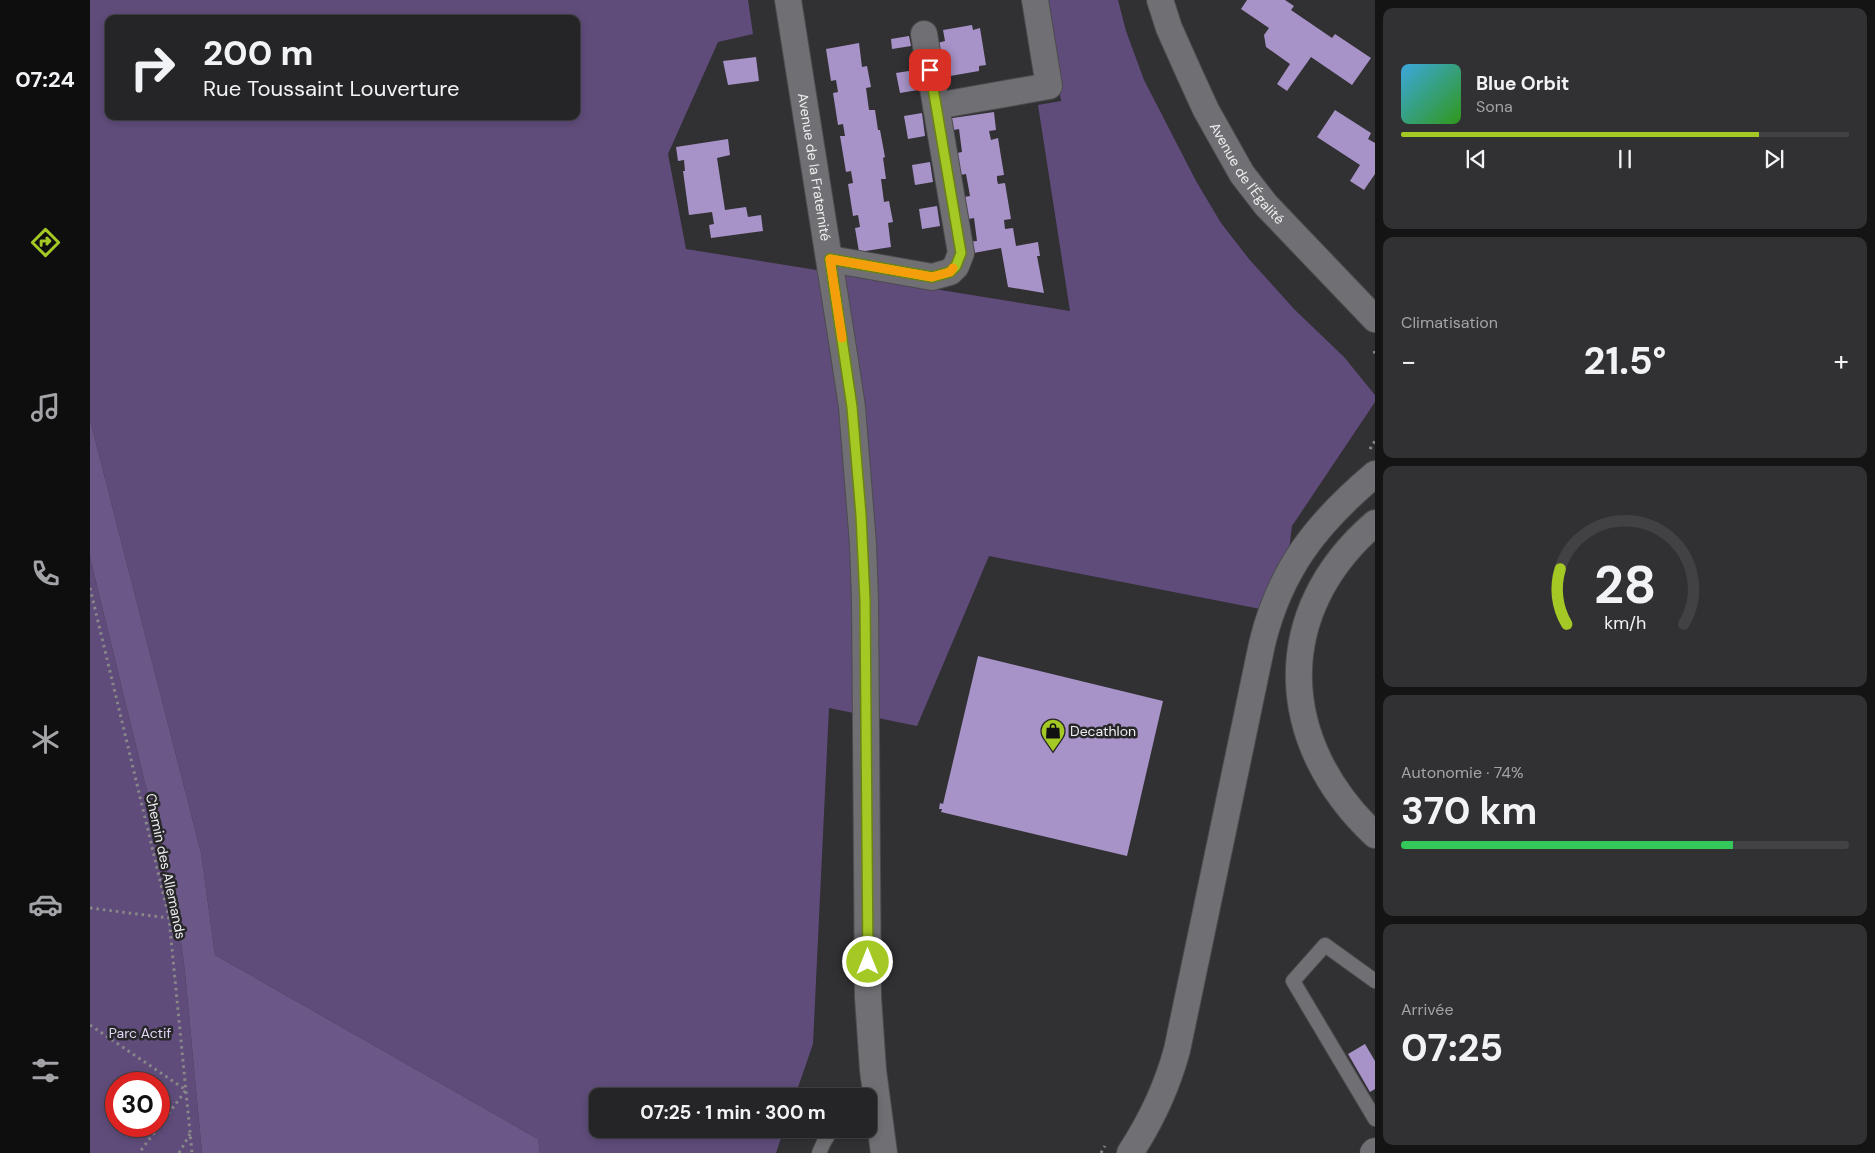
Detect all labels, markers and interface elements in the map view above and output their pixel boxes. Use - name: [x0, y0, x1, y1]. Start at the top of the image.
- text: 200 m: [203, 30, 314, 76]
- icon: right: [120, 35, 185, 100]
- pin: [909, 49, 951, 91]
- icon: arrive: [916, 56, 944, 84]
- text: 07:24: [15, 65, 75, 94]
- text: Blue Orbit: [1476, 71, 1569, 96]
- text: Rue Toussaint Louverture: [203, 74, 459, 103]
- street label: Avenue de la Fraternité: [794, 92, 835, 242]
- text: Sona: [1476, 96, 1513, 117]
- street label: Avenue de l'Égalité: [1206, 119, 1289, 228]
- icon: previous: [1462, 145, 1490, 173]
- icon: pause: [1611, 145, 1639, 173]
- icon: next: [1760, 145, 1788, 173]
- icon: directions: [28, 225, 63, 260]
- text: Climatisation: [1401, 312, 1498, 333]
- text: 21.5°: [1584, 336, 1666, 386]
- text: −: [1401, 343, 1416, 380]
- text: +: [1834, 343, 1849, 380]
- icon: music: [28, 390, 63, 425]
- text: 28: [1594, 551, 1656, 619]
- icon: phone: [28, 556, 63, 591]
- text: km/h: [1604, 611, 1646, 635]
- shop icon: Decathlon: [1040, 718, 1066, 752]
- icon: climate: [28, 722, 63, 757]
- place label: Decathlon: [1070, 722, 1136, 740]
- text: Autonomie · 74%: [1401, 762, 1524, 783]
- text: 370 km: [1401, 786, 1537, 836]
- street label: Chemin des Allemands: [142, 791, 190, 941]
- icon: car: [28, 887, 63, 922]
- position arrow: [841, 935, 893, 987]
- text: Arrivée: [1401, 999, 1454, 1020]
- text: 07:25: [1401, 1023, 1503, 1073]
- park label: Parc Actif: [109, 1024, 171, 1042]
- icon: filters: [28, 1053, 63, 1088]
- speed limit sign: 30: [105, 1072, 170, 1137]
- text: 07:25 · 1 min · 300 m: [640, 1100, 826, 1125]

